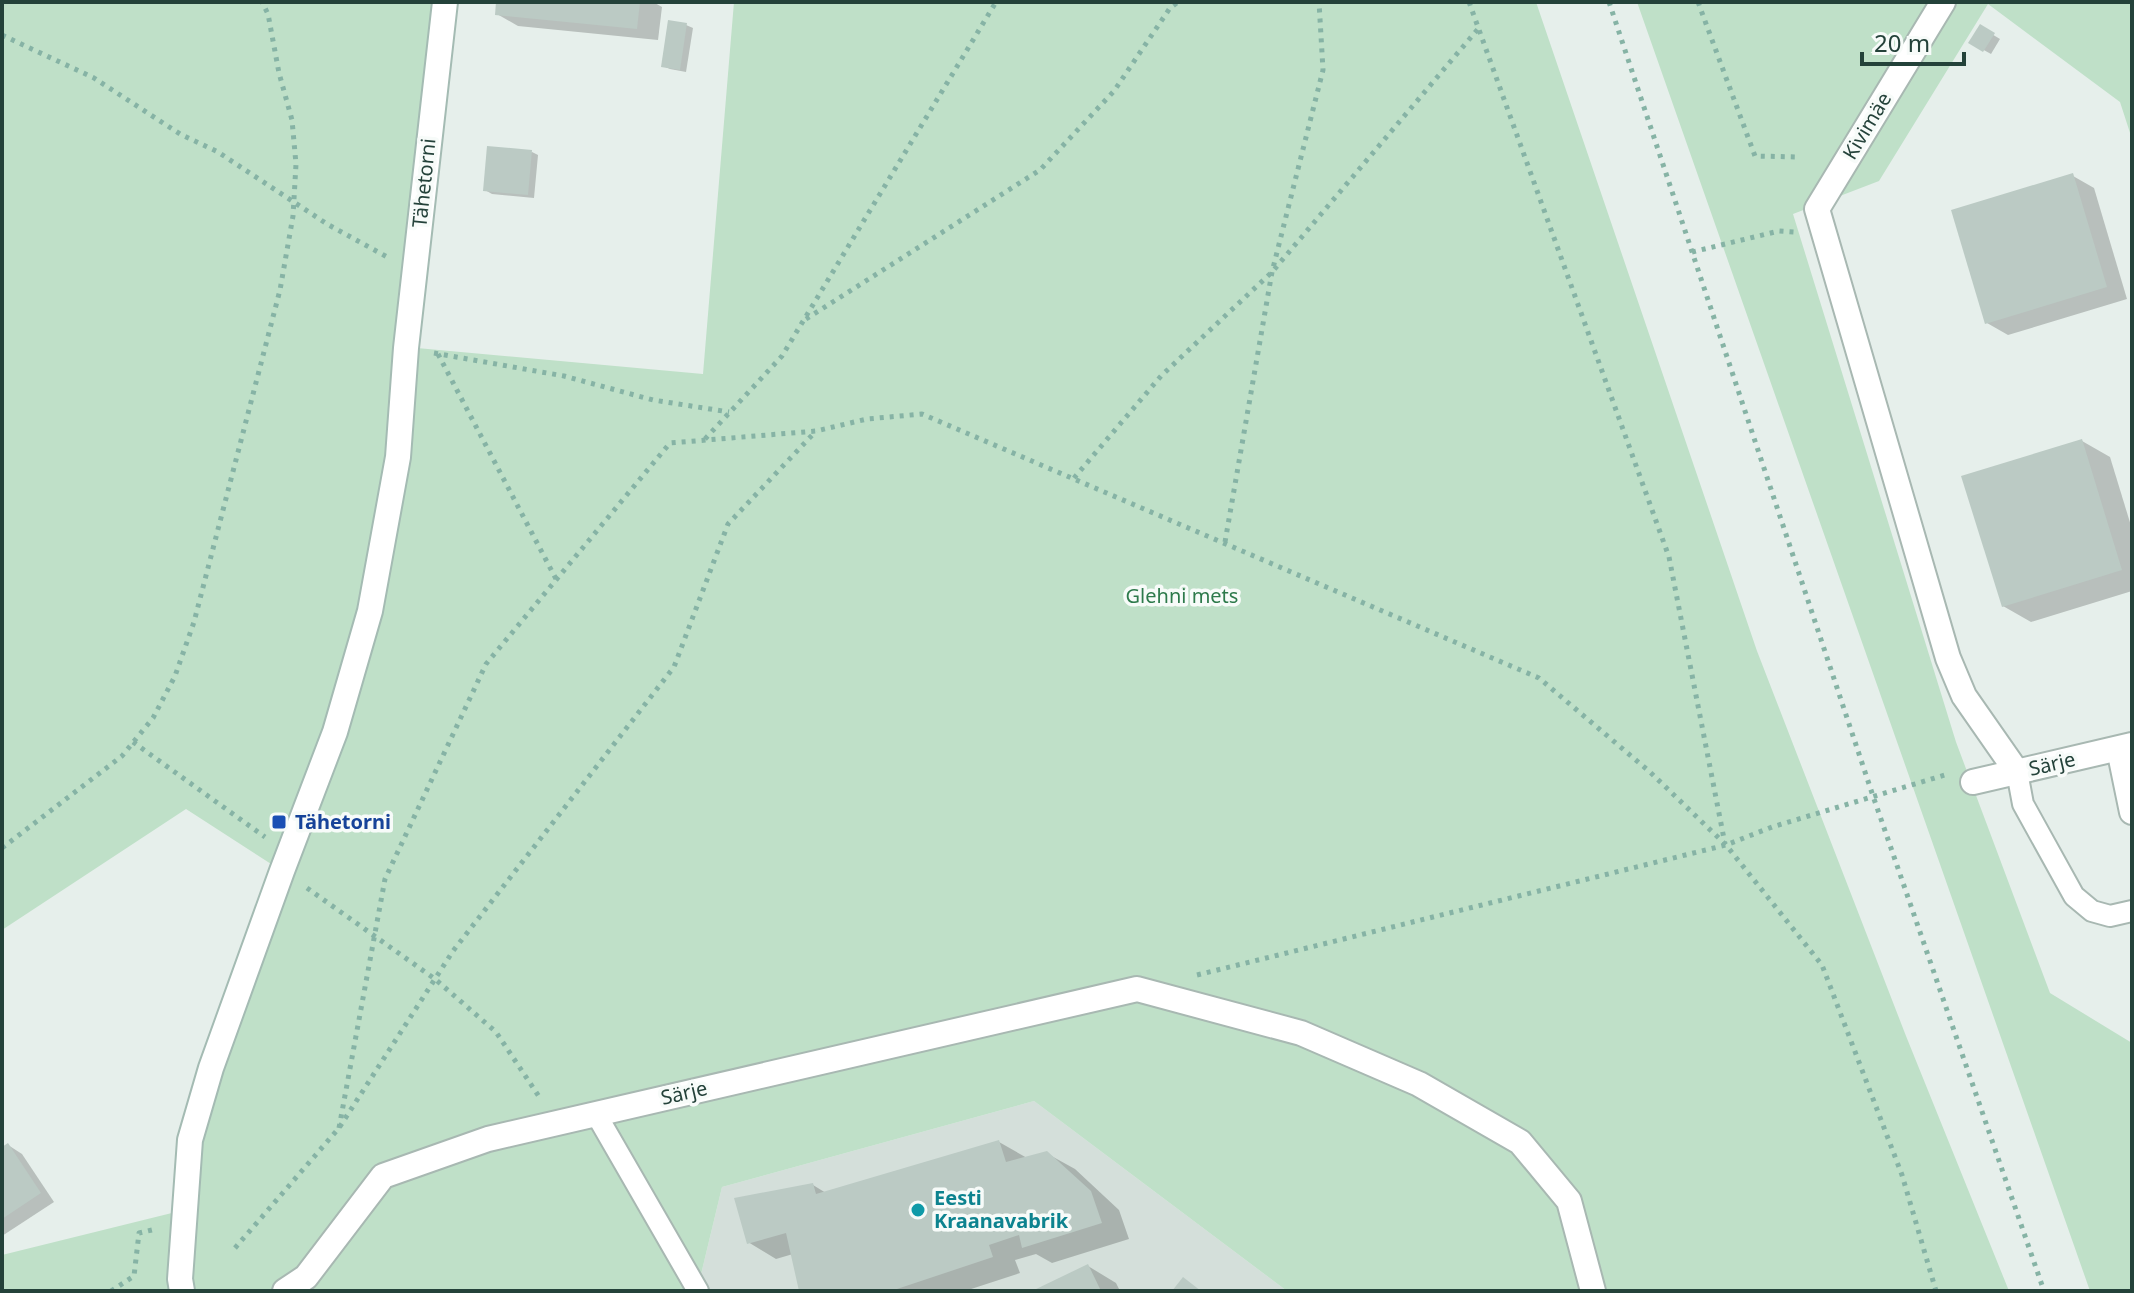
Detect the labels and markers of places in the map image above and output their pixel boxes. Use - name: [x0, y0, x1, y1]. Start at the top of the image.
- place label: Tähetorni: [295, 808, 391, 835]
- marker: Tähetorni: [270, 813, 288, 831]
- place label: Eesti Kraanavabrik: [934, 1184, 1069, 1234]
- marker: Eesti Kraanavabrik: [909, 1201, 927, 1219]

